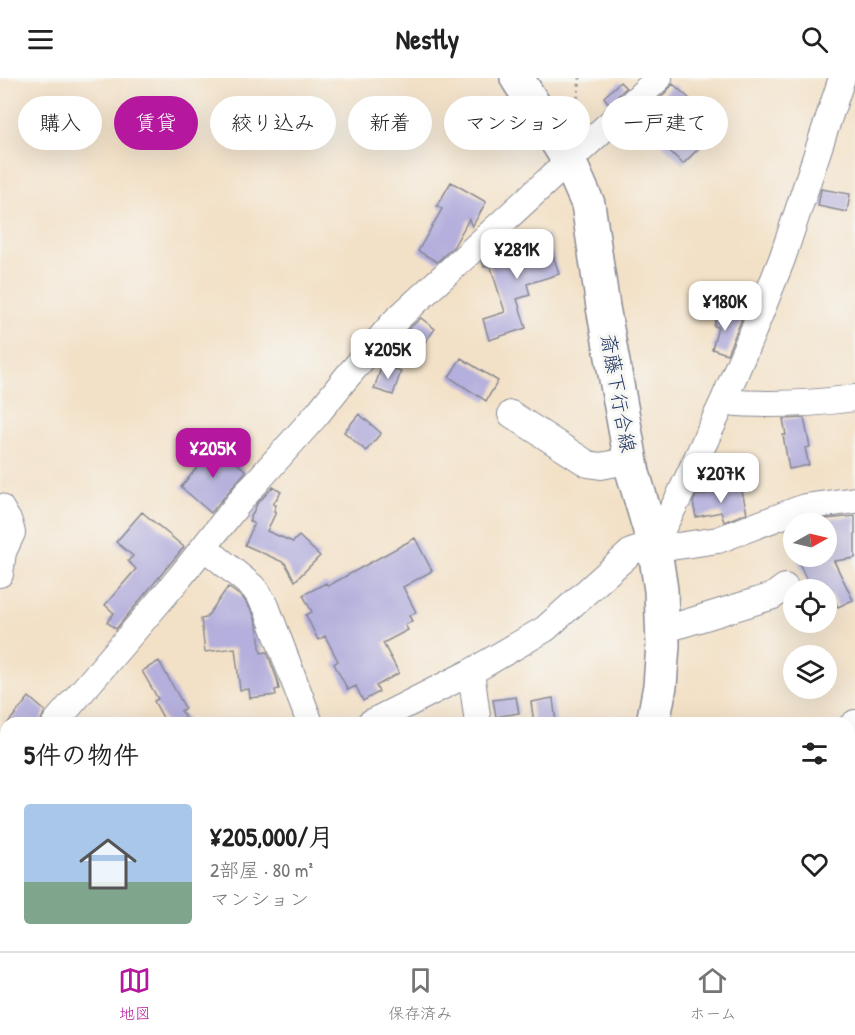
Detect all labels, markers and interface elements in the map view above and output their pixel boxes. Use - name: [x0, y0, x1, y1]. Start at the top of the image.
- text: Nestly: [396, 21, 459, 57]
- icon: menu: [24, 23, 57, 56]
- icon: search: [798, 23, 831, 56]
- chip: 購入: [18, 96, 102, 150]
- chip: 賃貸: [114, 96, 198, 150]
- chip: 絞り込み: [210, 96, 336, 150]
- chip: 新着: [348, 96, 432, 150]
- chip: マンション: [444, 96, 590, 150]
- chip: 一戸建て: [602, 96, 728, 150]
- pin: ¥281K: [475, 229, 559, 280]
- text: ¥281K: [494, 235, 540, 262]
- pin: ¥180K: [683, 281, 767, 332]
- text: ¥180K: [703, 287, 747, 314]
- pin: ¥205K: [346, 329, 430, 380]
- street label: 斎藤下行合線: [595, 332, 643, 454]
- text: ¥205K: [365, 335, 411, 362]
- pin: ¥205K: [171, 428, 255, 479]
- text: ¥205K: [190, 434, 236, 461]
- pin: ¥207K: [679, 453, 763, 504]
- text: ¥207K: [697, 459, 745, 486]
- north arrow: [783, 513, 837, 567]
- map controls: [783, 513, 837, 699]
- button: locate: [783, 579, 837, 633]
- button: layers: [783, 645, 837, 699]
- text: 5件の物件: [24, 737, 139, 772]
- icon: filters: [798, 737, 831, 770]
- text: ¥205,000/月: [210, 819, 334, 854]
- icon: home: [72, 828, 144, 900]
- icon: heart: [798, 848, 831, 881]
- text: 2部屋 · 80 m²: [210, 856, 313, 883]
- text: マンション: [210, 885, 309, 912]
- tab: 地図: [118, 964, 151, 1024]
- tab: 保存済み: [388, 964, 452, 1024]
- tab: ホーム: [689, 964, 737, 1024]

